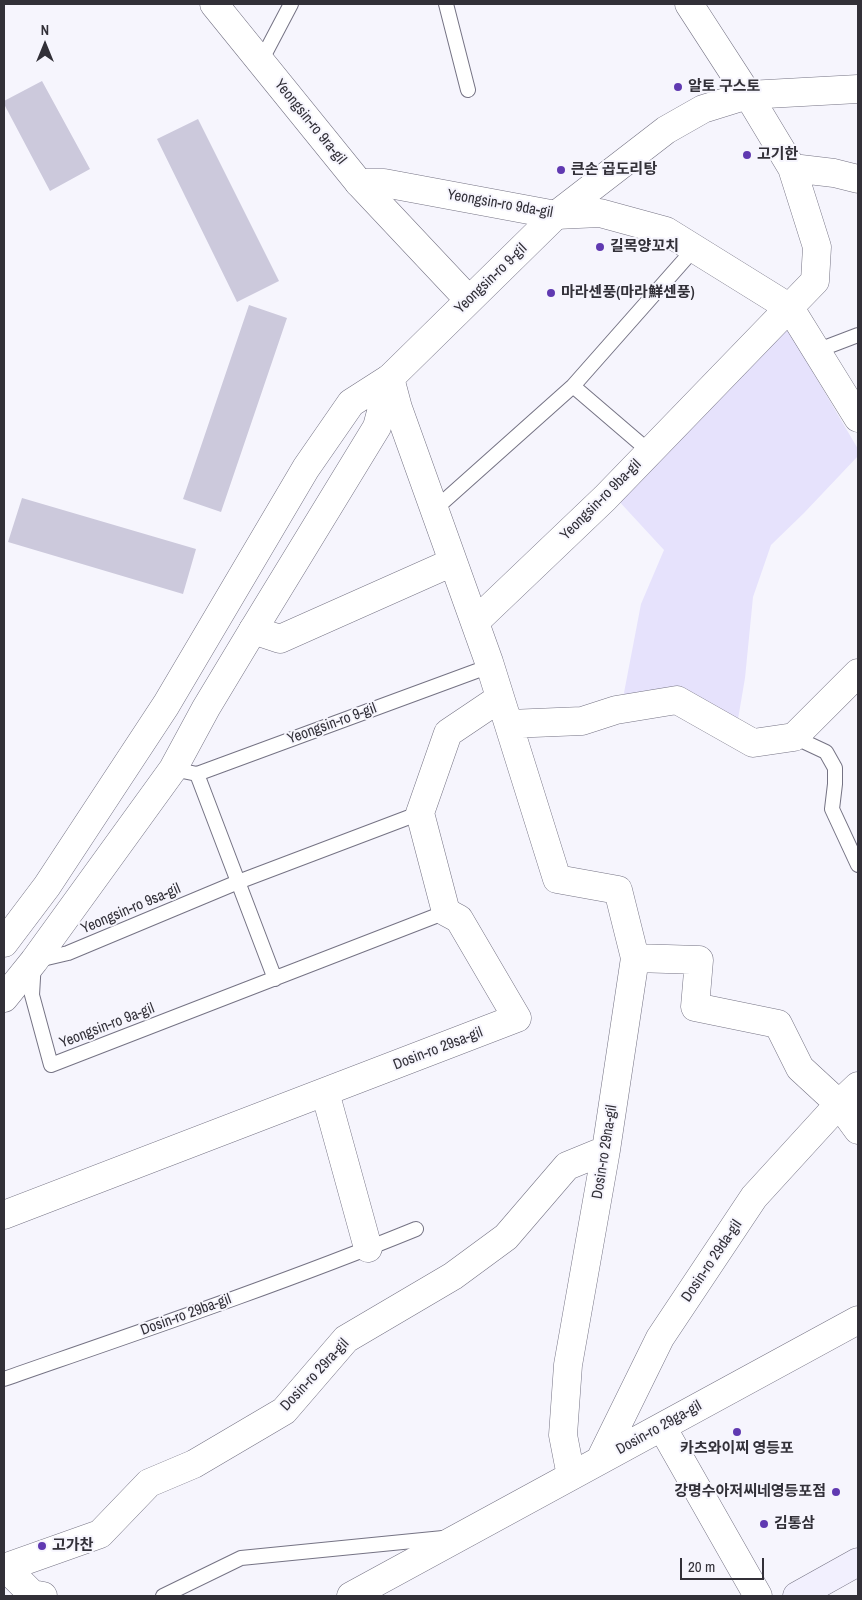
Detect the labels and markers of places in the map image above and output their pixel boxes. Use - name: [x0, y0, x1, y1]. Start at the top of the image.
- place label: 알토 구스토: [688, 78, 760, 96]
- marker: 알토 구스토: [672, 81, 684, 93]
- place label: 고기한: [757, 146, 798, 164]
- marker: 고기한: [741, 149, 753, 161]
- place label: 큰손 곱도리탕: [571, 161, 657, 179]
- marker: 큰손 곱도리탕: [555, 164, 567, 176]
- place label: 길목양꼬치: [610, 238, 679, 256]
- marker: 길목양꼬치: [594, 241, 606, 253]
- place label: 마라센풍(마라鮮센풍): [561, 284, 695, 302]
- marker: 마라센풍(마라鮮센풍): [545, 287, 557, 299]
- marker: 카츠와이찌 영등포: [731, 1426, 743, 1438]
- place label: 카츠와이찌 영등포: [680, 1440, 794, 1458]
- place label: 강명수아저씨네영등포점: [674, 1483, 826, 1501]
- marker: 강명수아저씨네영등포점: [830, 1486, 842, 1498]
- place label: 김통삼: [774, 1515, 815, 1533]
- marker: 김통삼: [758, 1518, 770, 1530]
- place label: 고가찬: [52, 1537, 93, 1555]
- marker: 고가찬: [36, 1540, 48, 1552]

